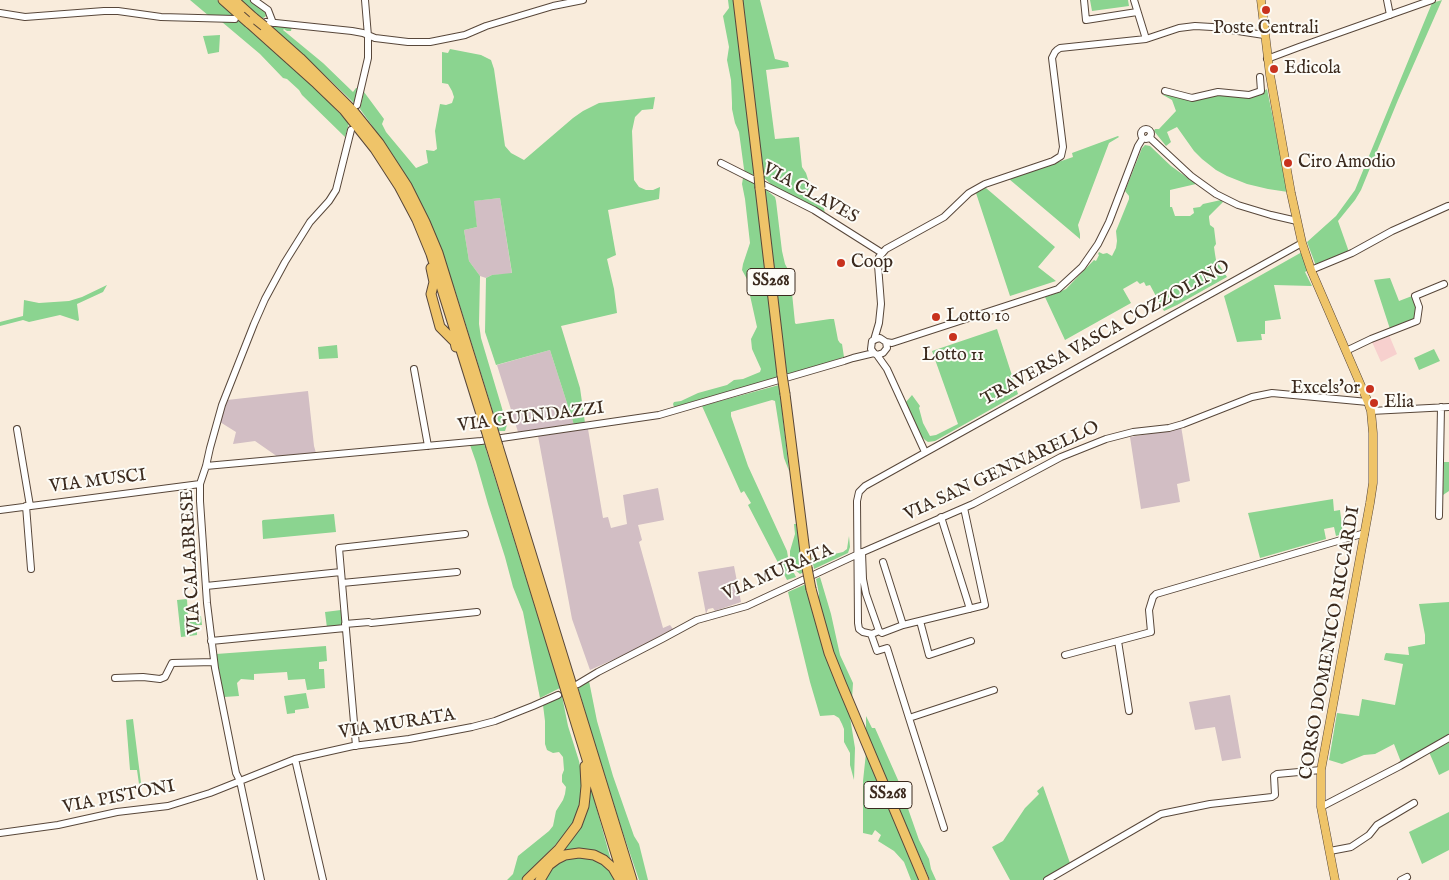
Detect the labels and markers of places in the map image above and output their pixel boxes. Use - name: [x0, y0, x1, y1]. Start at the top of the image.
- marker: Poste Centrali: [1260, 4, 1272, 16]
- place label: Poste Centrali: [1213, 18, 1319, 40]
- place label: Edicola: [1284, 58, 1341, 80]
- marker: Edicola: [1268, 63, 1280, 75]
- place label: Ciro Amodio: [1298, 152, 1396, 174]
- marker: Ciro Amodio: [1282, 157, 1294, 169]
- place label: Coop: [851, 252, 893, 274]
- marker: Coop: [835, 257, 847, 269]
- place label: Lotto 10: [946, 306, 1010, 328]
- marker: Lotto 10: [930, 311, 942, 323]
- marker: Lotto 11: [947, 331, 959, 343]
- place label: Lotto 11: [922, 345, 984, 367]
- place label: Excels'or: [1291, 378, 1360, 400]
- marker: Excels'or: [1364, 383, 1376, 395]
- place label: Elia: [1384, 392, 1414, 414]
- marker: Elia: [1368, 397, 1380, 409]

